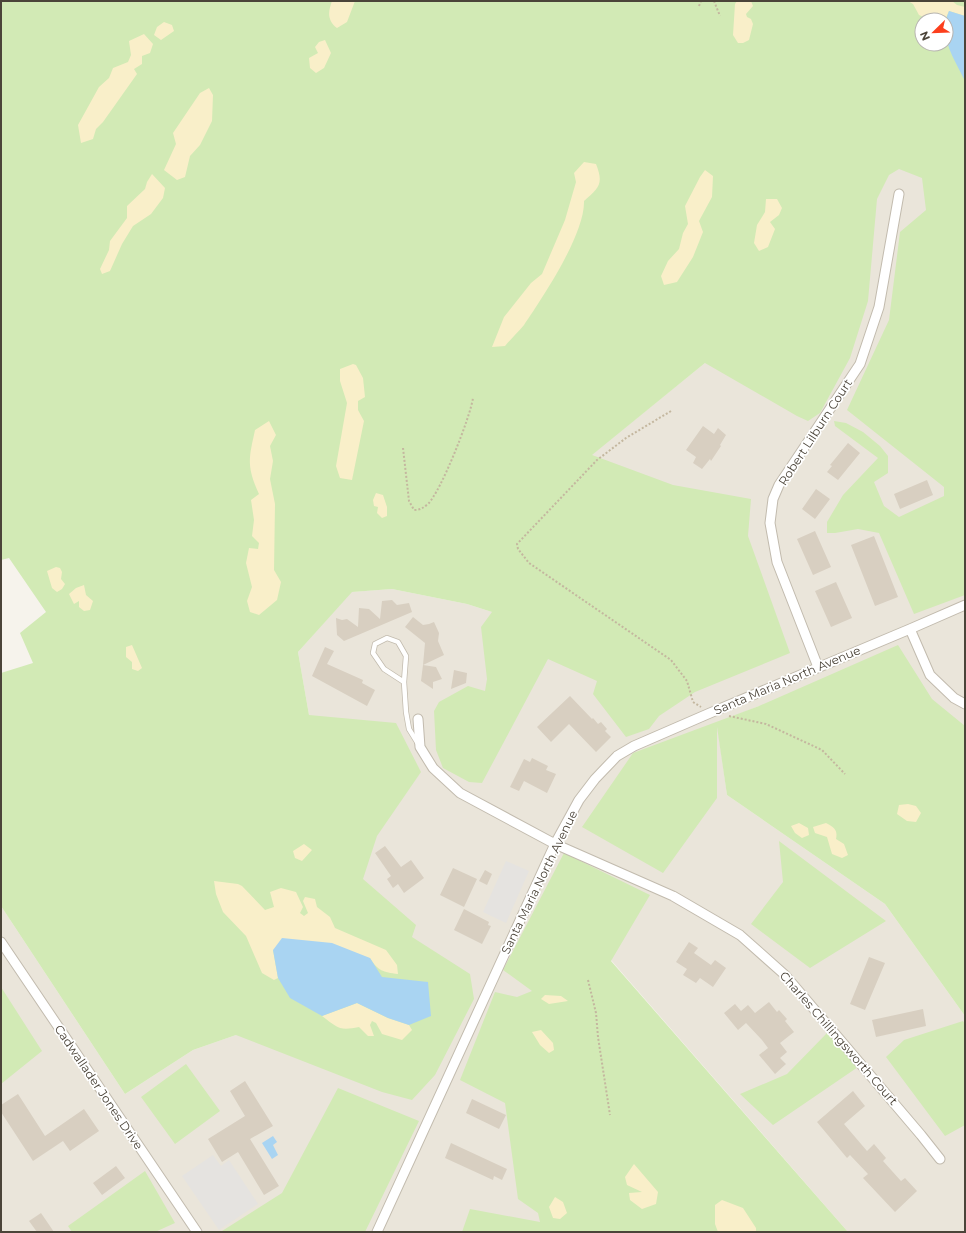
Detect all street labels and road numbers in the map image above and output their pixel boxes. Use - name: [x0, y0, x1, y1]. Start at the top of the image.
- street label: Robert Lilburn Court: [775, 376, 855, 488]
- street label: Santa Maria North Avenue: [711, 642, 863, 718]
- street label: Santa Maria North Avenue: [498, 808, 580, 956]
- street label: Charles Chillingsworth Court: [777, 968, 901, 1108]
- street label: Cadwallader Jones Drive: [52, 1022, 146, 1152]

